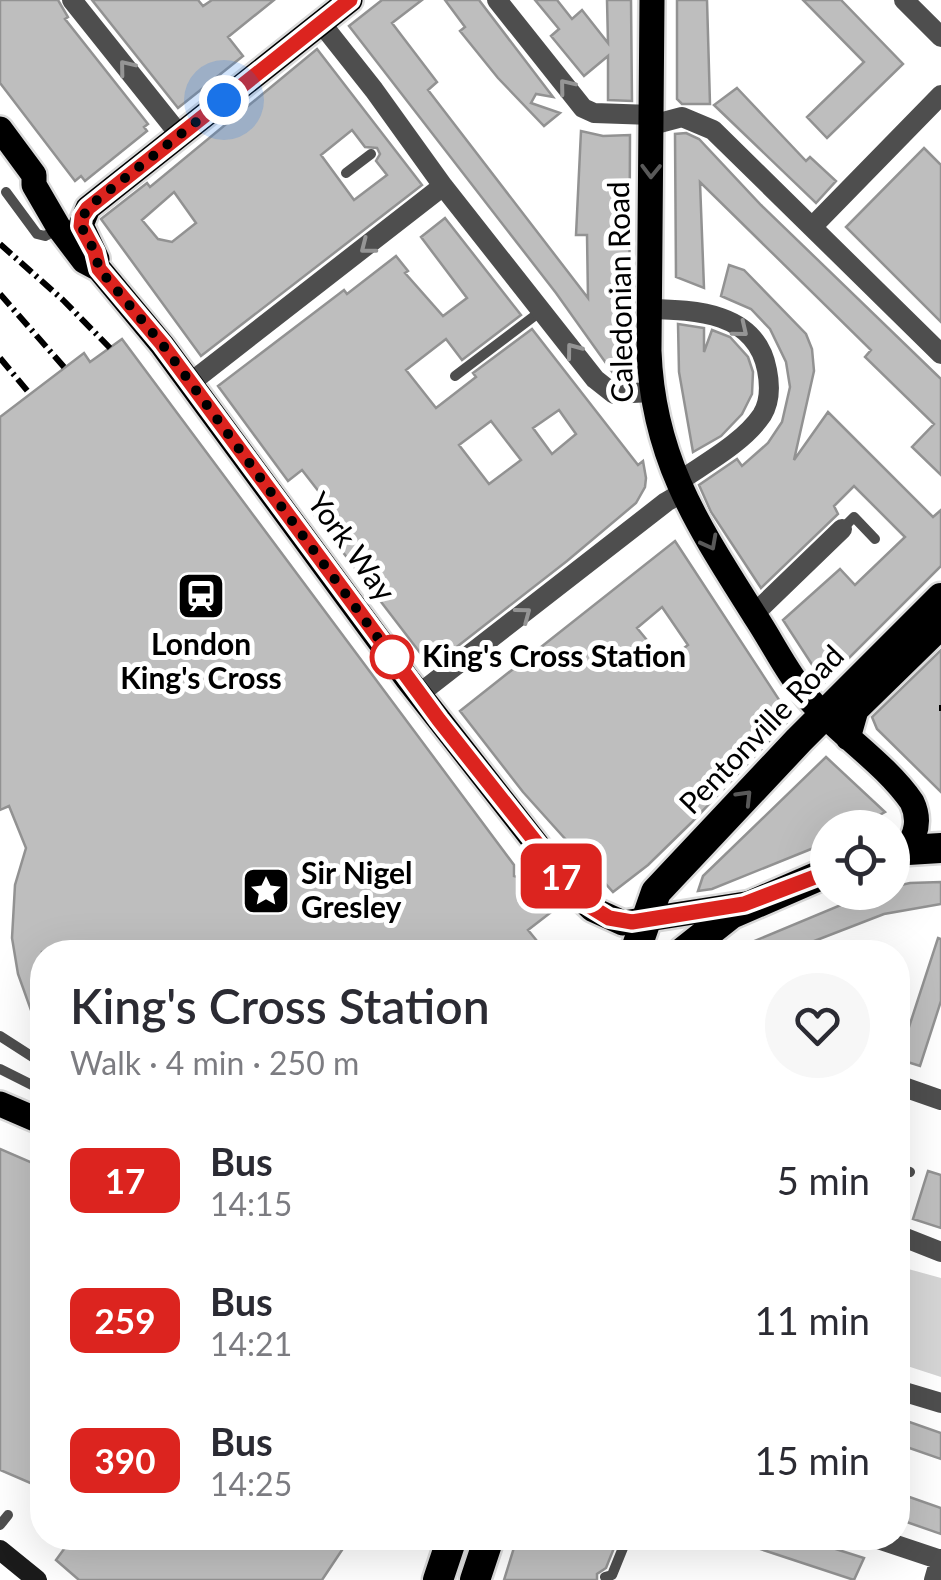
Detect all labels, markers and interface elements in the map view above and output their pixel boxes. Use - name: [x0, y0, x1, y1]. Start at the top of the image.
- one-way arrow: [120, 60, 138, 78]
- your location: [199, 75, 249, 125]
- one-way arrow: [560, 80, 578, 98]
- one-way arrow: [641, 163, 662, 179]
- street label: Caledonian Road: [599, 181, 639, 403]
- one-way arrow: [360, 235, 378, 252]
- one-way arrow: [730, 318, 748, 336]
- one-way arrow: [568, 344, 585, 362]
- street label: York Way: [301, 485, 404, 608]
- one-way arrow: [698, 533, 718, 551]
- station icon: London King's Cross: [175, 570, 227, 622]
- one-way arrow: [513, 608, 531, 625]
- place label: London King's Cross: [120, 625, 282, 695]
- marker: King's Cross Station: [371, 636, 413, 678]
- place label: King's Cross Station: [422, 637, 686, 673]
- street label: Pentonville Road: [671, 637, 850, 820]
- one-way arrow: [734, 790, 752, 809]
- map controls: [810, 810, 910, 910]
- button: locate: [810, 810, 910, 910]
- line badge: 17: [516, 844, 606, 908]
- place label: Sir Nigel Gresley: [301, 854, 412, 924]
- text: 17: [541, 855, 581, 897]
- place icon: Sir Nigel Gresley: [240, 865, 292, 917]
- button: heart: [765, 973, 870, 1078]
- text: King's Cross Station: [70, 977, 490, 1034]
- text: Walk · 4 min · 250 m: [70, 1043, 359, 1082]
- text: Bus: [210, 1138, 273, 1184]
- text: 5 min: [777, 1157, 870, 1203]
- text: 17: [105, 1159, 145, 1201]
- text: 14:15: [210, 1184, 292, 1223]
- text: Bus: [210, 1278, 273, 1324]
- text: 11 min: [755, 1297, 870, 1343]
- text: 259: [95, 1299, 155, 1341]
- text: 14:21: [210, 1324, 292, 1363]
- text: Bus: [210, 1418, 273, 1464]
- text: 15 min: [755, 1437, 870, 1483]
- text: 390: [95, 1439, 155, 1481]
- text: 14:25: [210, 1464, 292, 1503]

